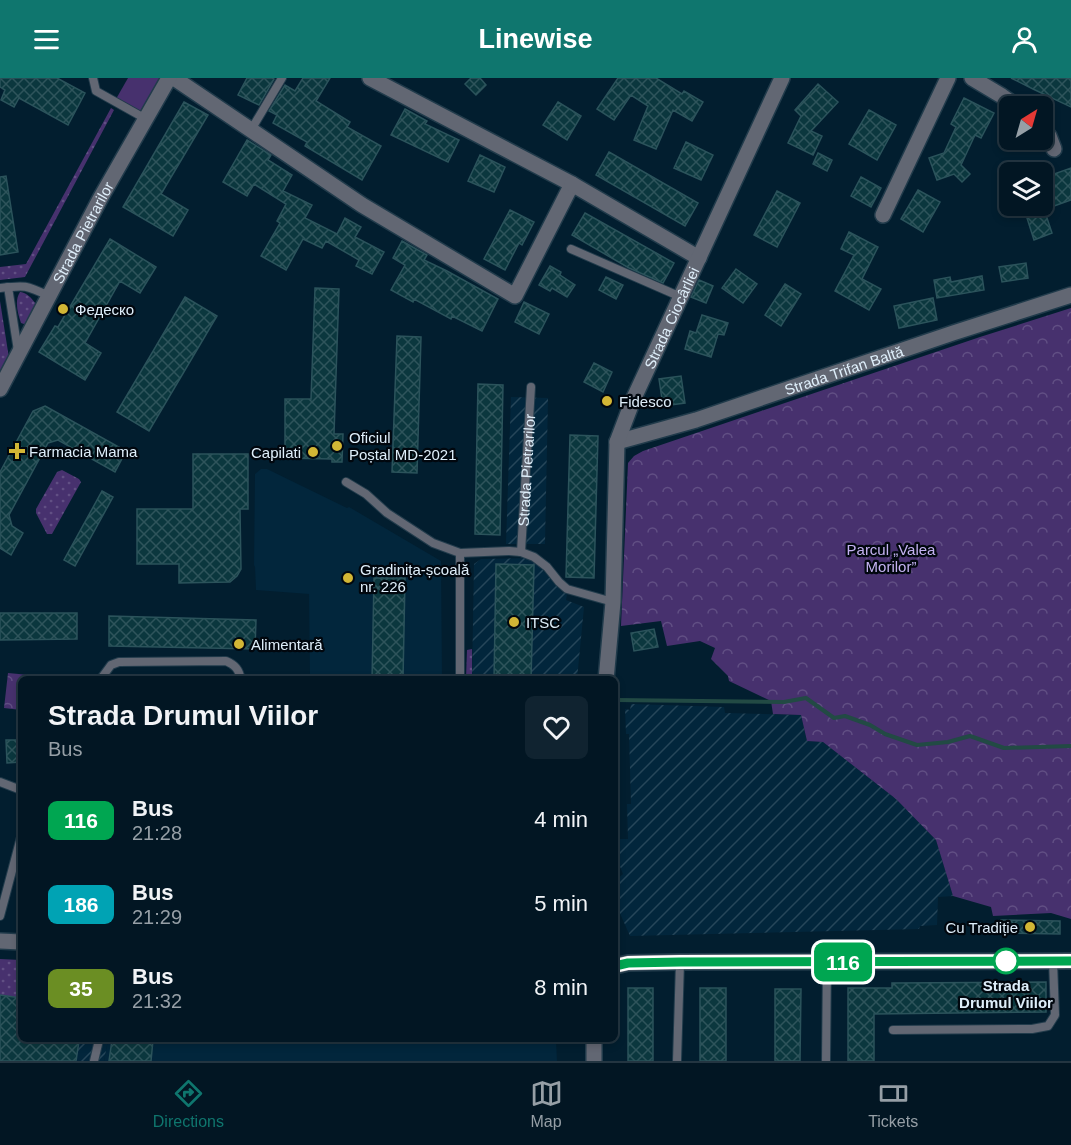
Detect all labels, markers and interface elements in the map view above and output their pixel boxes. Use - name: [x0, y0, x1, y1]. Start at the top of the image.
- icon: menu: [30, 23, 63, 56]
- icon: person: [1008, 23, 1041, 56]
- text: Linewise: [478, 24, 593, 54]
- north arrow: [999, 96, 1053, 150]
- map controls: [999, 96, 1053, 216]
- button: layers: [999, 162, 1053, 216]
- street label: Strada Pietrarilor: [49, 179, 117, 286]
- street label: Strada Ciocârliei: [640, 264, 702, 371]
- place label: Федеско: [75, 301, 134, 318]
- marker: Федеско: [56, 302, 70, 316]
- street label: Strada Trifan Baltă: [782, 342, 906, 398]
- place label: Fidesco: [619, 393, 672, 410]
- marker: Fidesco: [600, 394, 614, 408]
- street label: Strada Pietrarilor: [514, 413, 538, 527]
- place label: Oficiul Poștal MD-2021: [349, 429, 457, 463]
- marker: Oficiul Poștal MD-2021: [330, 439, 344, 453]
- place label: Farmacia Mama: [29, 443, 138, 460]
- marker: Farmacia Mama: [10, 444, 24, 458]
- place label: Capilati: [251, 444, 301, 461]
- marker: Capilati: [306, 445, 320, 459]
- park label: Parcul „Valea Morilor”: [847, 541, 936, 575]
- place label: Gradinița-școală nr. 226: [360, 561, 470, 595]
- marker: Gradinița-școală nr. 226: [341, 571, 355, 585]
- place label: ITSC: [526, 614, 560, 631]
- marker: ITSC: [507, 615, 521, 629]
- place label: Alimentară: [251, 636, 323, 653]
- marker: Alimentară: [232, 637, 246, 651]
- button: heart: [525, 696, 588, 759]
- text: Strada Drumul Viilor: [48, 700, 318, 731]
- text: Bus: [48, 738, 82, 760]
- text: Bus: [132, 796, 174, 821]
- text: 4 min: [534, 807, 588, 832]
- text: 116: [64, 809, 98, 832]
- text: 21:28: [132, 822, 182, 844]
- text: Bus: [132, 880, 174, 905]
- text: 5 min: [534, 891, 588, 916]
- text: 186: [63, 893, 99, 916]
- text: 21:29: [132, 906, 182, 928]
- place label: Cu Tradiție: [945, 919, 1018, 936]
- marker: Cu Tradiție: [1023, 920, 1037, 934]
- line badge: 116: [808, 942, 878, 982]
- marker: Strada Drumul Viilor: [993, 948, 1019, 974]
- text: 116: [826, 951, 860, 974]
- text: Bus: [132, 964, 174, 989]
- text: 8 min: [534, 975, 588, 1000]
- text: 35: [69, 977, 93, 1000]
- place label: Strada Drumul Viilor: [959, 977, 1053, 1011]
- text: 21:32: [132, 990, 182, 1012]
- tab: Directions: [153, 1077, 224, 1131]
- tab: Map: [530, 1077, 563, 1131]
- tab: Tickets: [868, 1077, 918, 1131]

